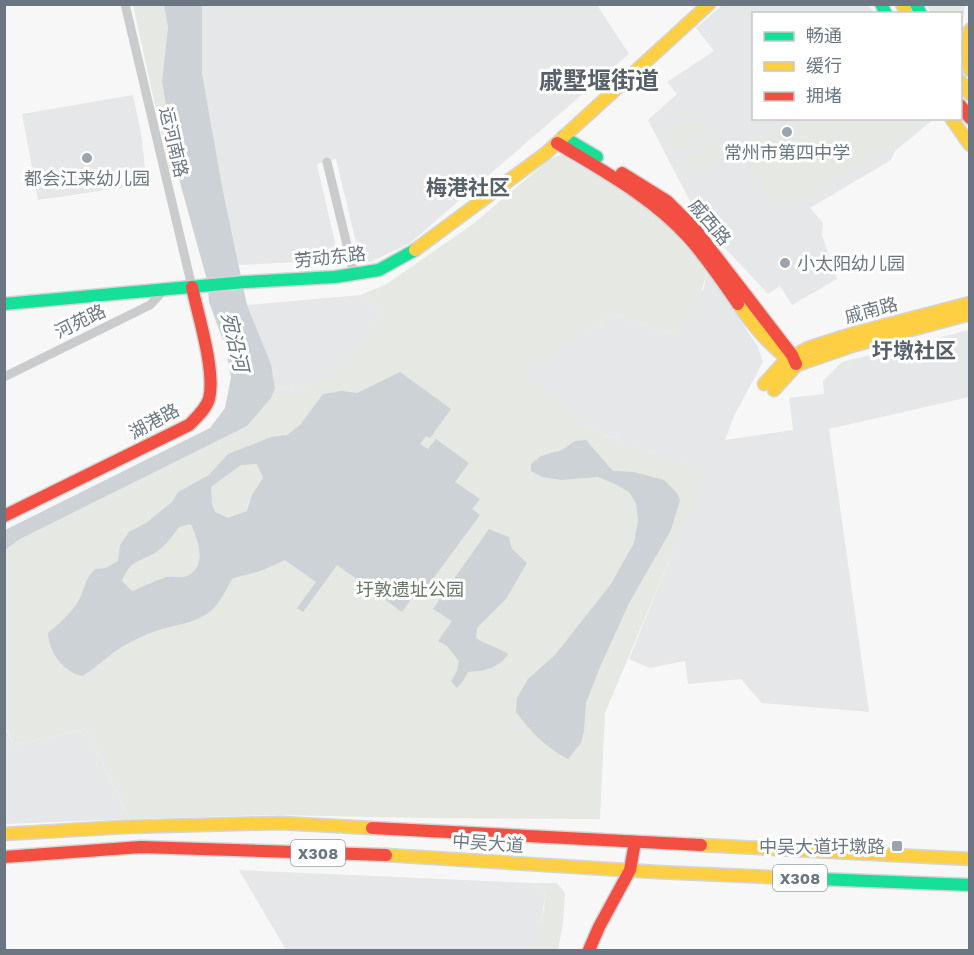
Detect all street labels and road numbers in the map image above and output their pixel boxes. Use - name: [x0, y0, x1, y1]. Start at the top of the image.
- street label: 运河南路: [156, 105, 192, 179]
- street label: 戚西路: [685, 195, 735, 249]
- street label: 劳动东路: [293, 243, 367, 271]
- street label: 戚南路: [842, 293, 900, 327]
- street label: 河苑路: [51, 300, 109, 342]
- street label: 湖港路: [125, 399, 183, 443]
- street label: 中吴大道: [451, 830, 525, 856]
- road number: X308: [291, 840, 345, 866]
- road number: X308: [773, 865, 827, 891]

